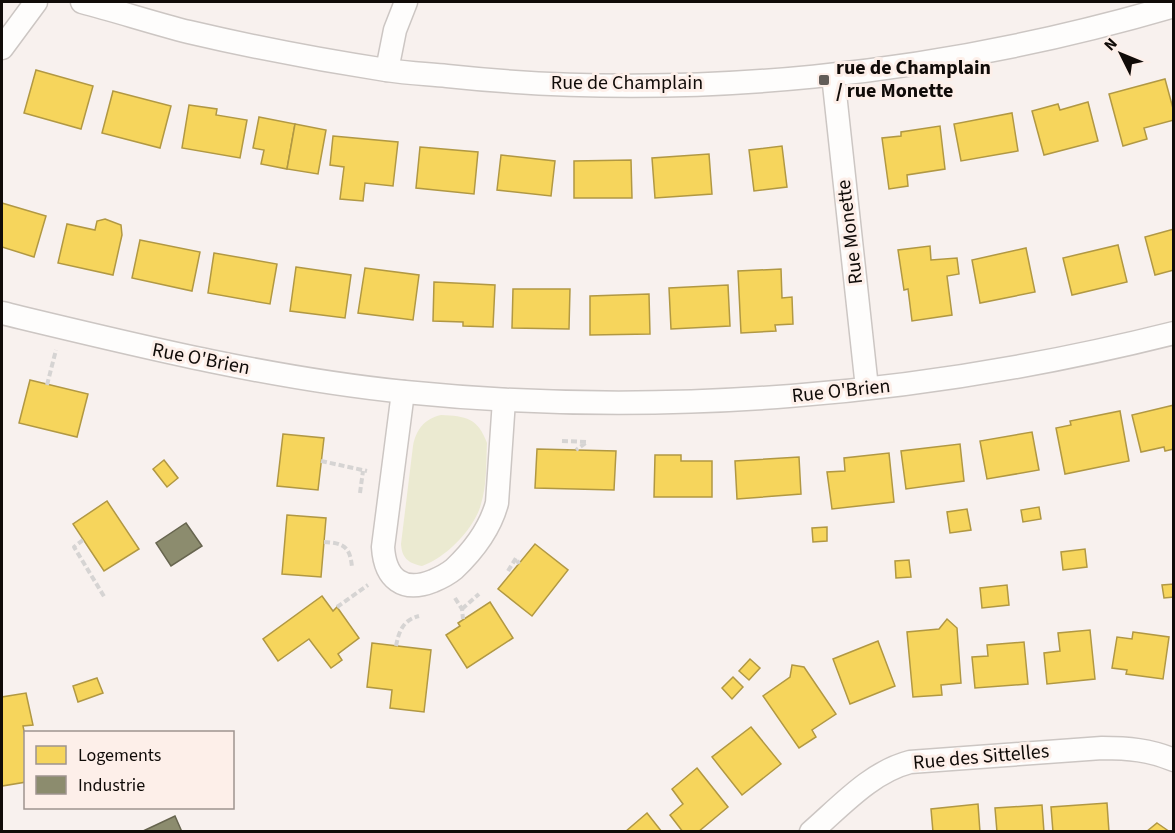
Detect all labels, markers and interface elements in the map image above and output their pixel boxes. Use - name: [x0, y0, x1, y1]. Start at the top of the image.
- north arrow: [1091, 24, 1151, 84]
- text: N: [1099, 33, 1122, 56]
- place label: rue de Champlain / rue Monette: [836, 54, 991, 105]
- street label: Rue de Champlain: [551, 69, 703, 97]
- marker: rue de Champlain / rue Monette: [817, 73, 831, 87]
- street label: Rue Monette: [830, 178, 870, 286]
- street label: Rue O'Brien: [150, 336, 252, 382]
- street label: Rue O'Brien: [790, 372, 892, 410]
- legend: [24, 731, 234, 809]
- street label: Rue des Sittelles: [912, 737, 1050, 777]
- text: Logements: [78, 743, 161, 768]
- text: Industrie: [78, 773, 145, 798]

